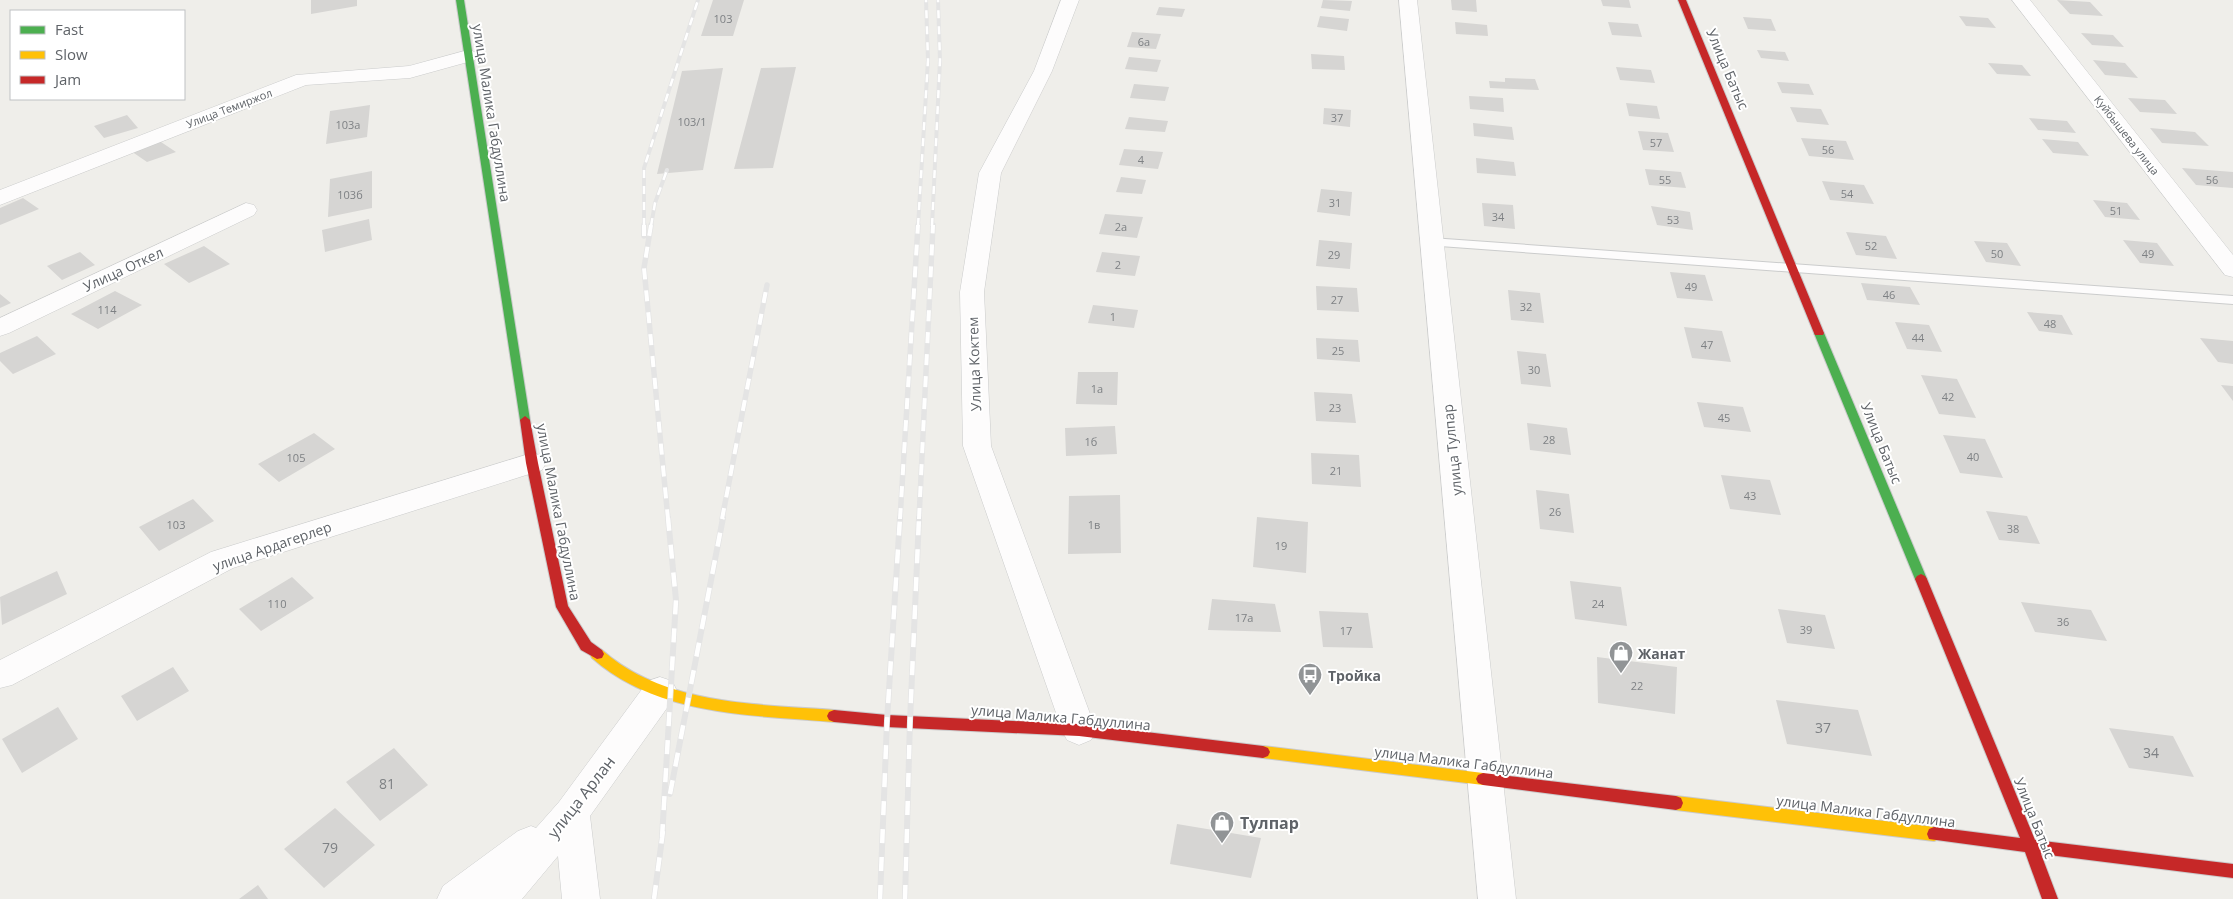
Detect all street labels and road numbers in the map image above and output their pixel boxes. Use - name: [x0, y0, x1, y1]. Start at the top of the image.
- street label: улица Малика Габдуллина: [469, 23, 515, 203]
- street label: Улица Батыс: [1702, 26, 1754, 113]
- street label: Улица Темиржол: [184, 85, 274, 131]
- street label: Куйбышева улица: [2091, 92, 2163, 178]
- street label: Улица Откел: [80, 242, 166, 296]
- street label: Улица Коктем: [963, 316, 985, 412]
- street label: Улица Батыс: [1857, 400, 1907, 487]
- street label: улица Тулпар: [1438, 403, 1466, 497]
- street label: улица Малика Габдуллина: [532, 422, 586, 602]
- street label: улица Ардагерлер: [210, 517, 334, 575]
- street label: улица Малика Габдуллина: [970, 700, 1152, 734]
- street label: улица Малика Габдуллина: [1373, 742, 1555, 782]
- street label: улица Арлан: [542, 751, 620, 843]
- street label: Улица Батыс: [2010, 775, 2060, 862]
- street label: улица Малика Габдуллина: [1775, 791, 1957, 831]

